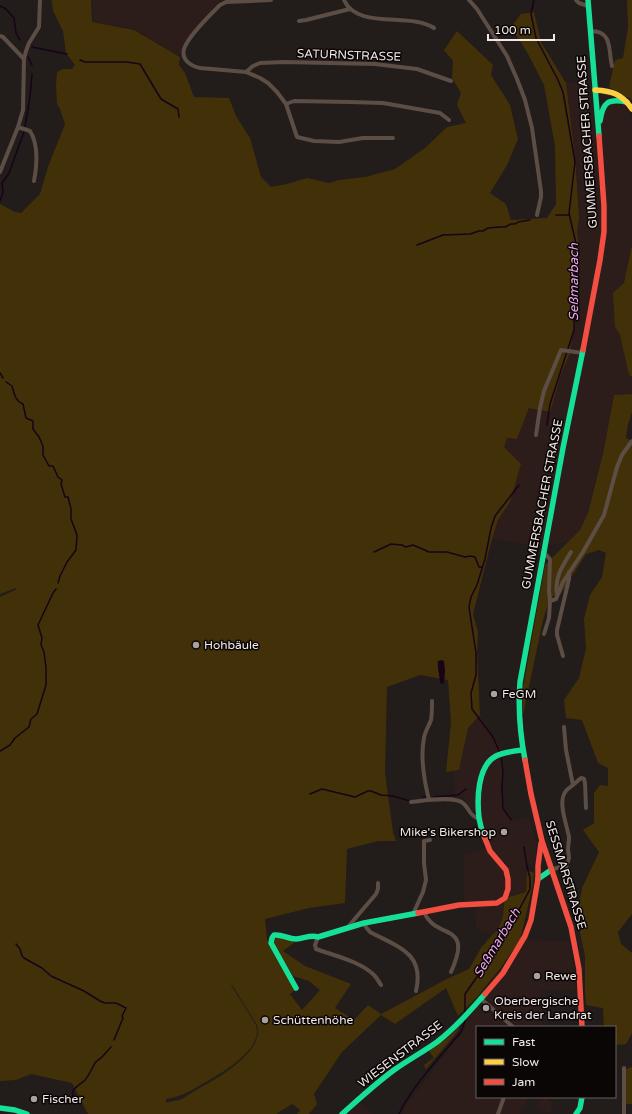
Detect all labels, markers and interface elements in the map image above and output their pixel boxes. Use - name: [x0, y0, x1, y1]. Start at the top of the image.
- scale bar: [488, 16, 554, 42]
- text: 100 m: [494, 23, 531, 37]
- street label: SATURNSTRASSE: [297, 46, 402, 64]
- street label: GUMMERSBACHER STRASSE: [574, 55, 600, 229]
- water label: Seßmarbach: [566, 242, 582, 321]
- street label: GUMMERSBACHER STRASSE: [519, 417, 565, 590]
- place label: Hohbäule: [204, 638, 259, 652]
- marker: Hohbäule: [191, 640, 201, 650]
- place label: FeGM: [502, 687, 536, 701]
- marker: FeGM: [489, 689, 499, 699]
- street label: SESSMARSTRASSE: [543, 819, 589, 931]
- place label: Mike's Bikershop: [400, 825, 496, 839]
- marker: Mike's Bikershop: [499, 827, 509, 837]
- water label: Seßmarbach: [470, 905, 524, 980]
- place label: Rewe: [545, 969, 577, 983]
- marker: Rewe: [532, 971, 542, 981]
- place label: Oberbergische Kreis der Landrat: [494, 994, 592, 1022]
- marker: Oberbergische Kreis der Landrat: [481, 1003, 491, 1013]
- place label: Schüttenhöhe: [273, 1013, 353, 1027]
- marker: Schüttenhöhe: [260, 1015, 270, 1025]
- street label: WIESENSTRASSE: [355, 1017, 445, 1090]
- legend: [476, 1026, 616, 1098]
- text: Fast: [512, 1035, 536, 1049]
- text: Slow: [512, 1055, 539, 1069]
- text: Jam: [512, 1075, 535, 1089]
- place label: Fischer: [42, 1092, 83, 1106]
- marker: Fischer: [29, 1094, 39, 1104]

